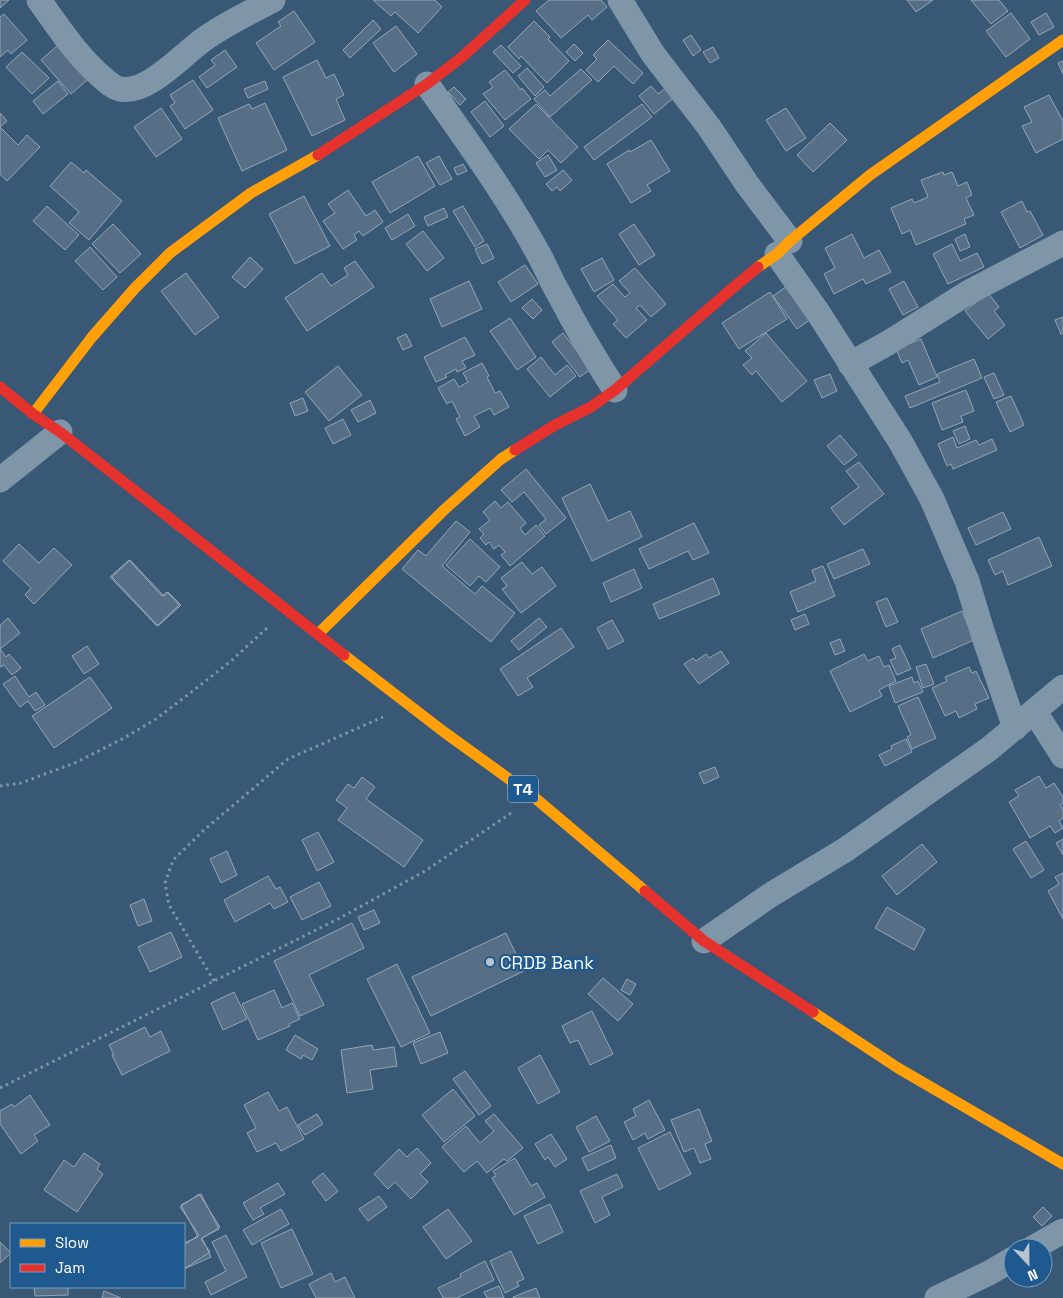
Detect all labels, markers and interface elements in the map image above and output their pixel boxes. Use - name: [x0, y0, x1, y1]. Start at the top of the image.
- road number: T4: [508, 776, 538, 802]
- place label: CRDB Bank: [500, 951, 594, 974]
- marker: CRDB Bank: [484, 956, 496, 968]
- legend: [10, 1223, 185, 1288]
- text: Slow: [55, 1233, 89, 1252]
- north arrow: [1003, 1238, 1053, 1288]
- text: Jam: [55, 1258, 85, 1277]
- text: N: [1025, 1265, 1041, 1285]

